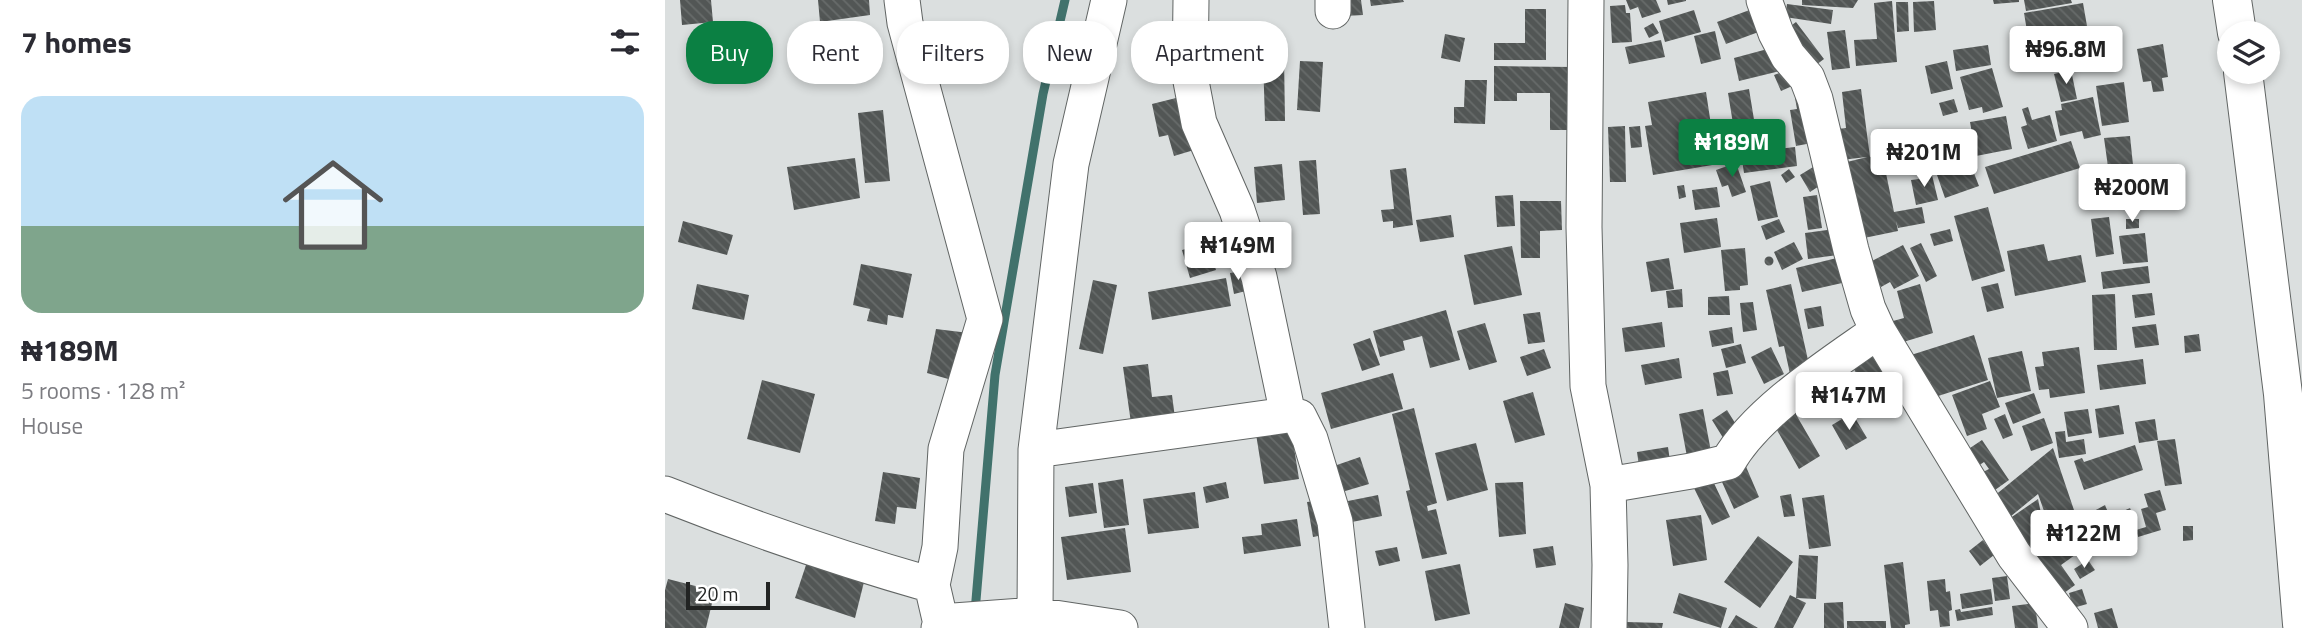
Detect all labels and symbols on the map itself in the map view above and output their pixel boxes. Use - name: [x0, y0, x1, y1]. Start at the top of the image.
- pin: ₦96.8M: [2009, 27, 2123, 86]
- pin: ₦189M: [1683, 120, 1781, 179]
- pin: ₦201M: [1875, 130, 1973, 189]
- pin: ₦200M: [2083, 164, 2181, 224]
- pin: ₦149M: [1189, 222, 1287, 282]
- pin: ₦147M: [1800, 372, 1898, 432]
- pin: ₦122M: [2035, 510, 2133, 570]
- scale bar: [686, 579, 770, 611]

